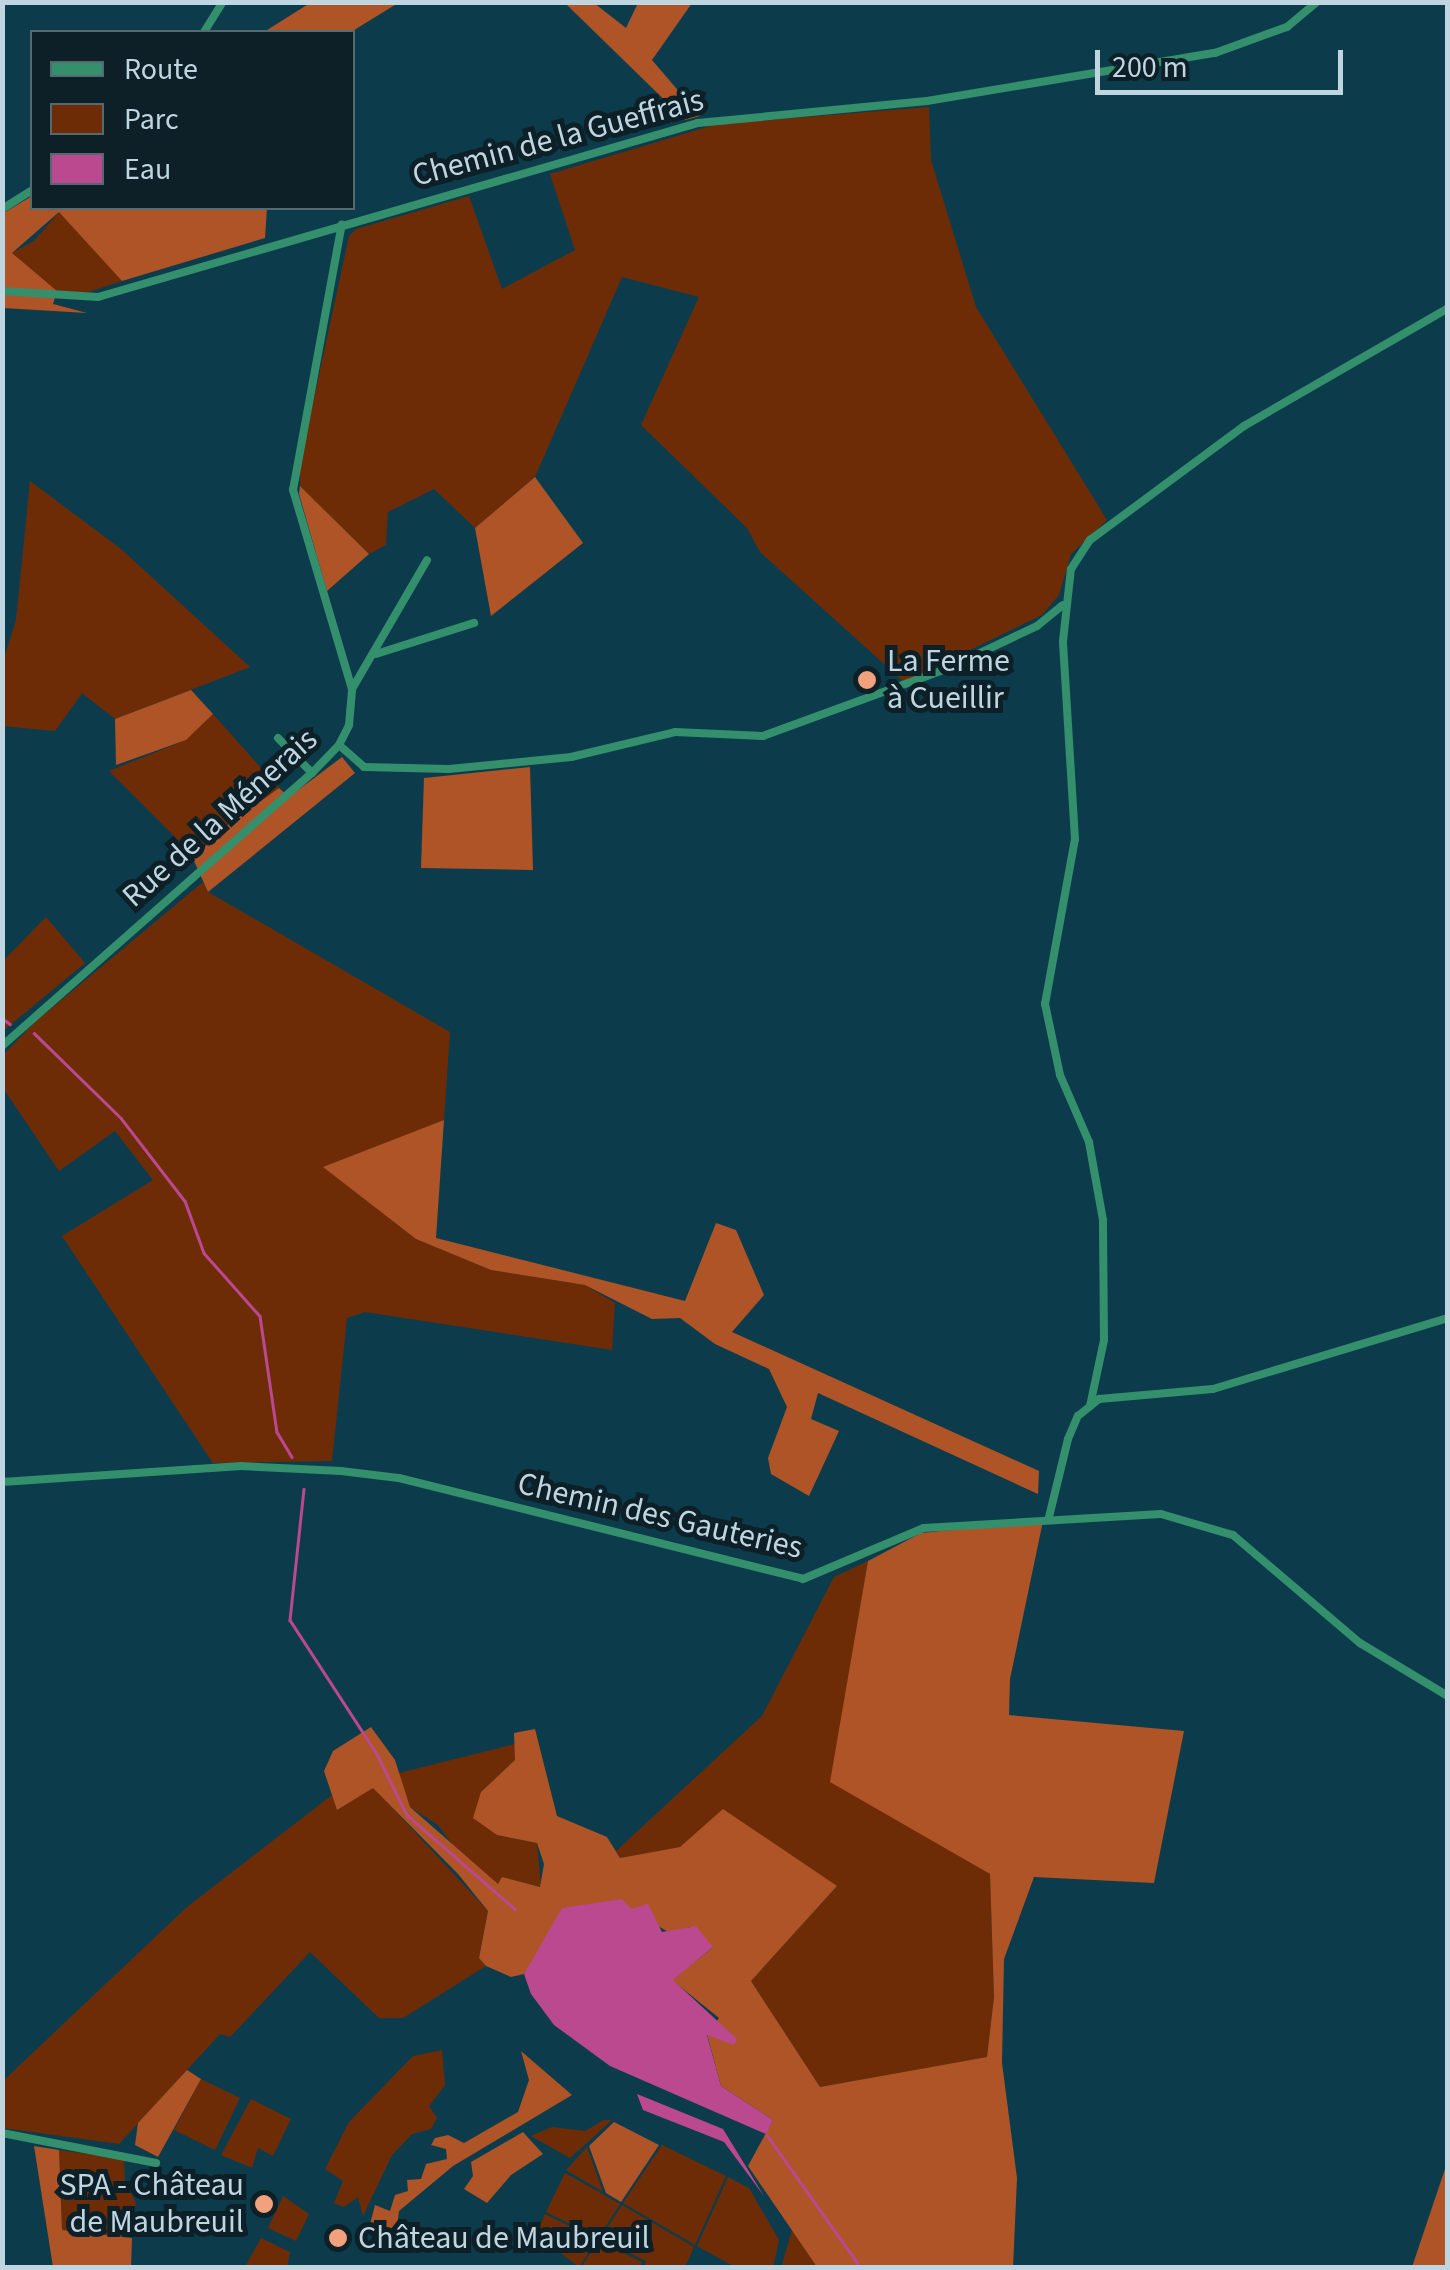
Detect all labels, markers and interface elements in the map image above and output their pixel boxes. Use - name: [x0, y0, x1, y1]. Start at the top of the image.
- legend: [30, 30, 355, 210]
- scale bar: [1100, 30, 1348, 92]
- text: 200 m: [1112, 46, 1188, 89]
- text: Route: [124, 48, 198, 91]
- street label: Chemin de la Gueffrais: [408, 81, 708, 195]
- text: Parc: [124, 98, 179, 141]
- text: Eau: [124, 148, 171, 191]
- place label: La Ferme à Cueillir: [887, 643, 1010, 718]
- marker: La Ferme à Cueillir: [856, 669, 878, 691]
- street label: Rue de la Ménerais: [115, 720, 325, 916]
- street label: Chemin des Gauteries: [514, 1465, 806, 1567]
- place label: SPA - Château de Maubreuil: [59, 2167, 244, 2242]
- marker: SPA - Château de Maubreuil: [253, 2193, 275, 2215]
- place label: Château de Maubreuil: [358, 2219, 650, 2257]
- marker: Château de Maubreuil: [327, 2227, 349, 2249]

